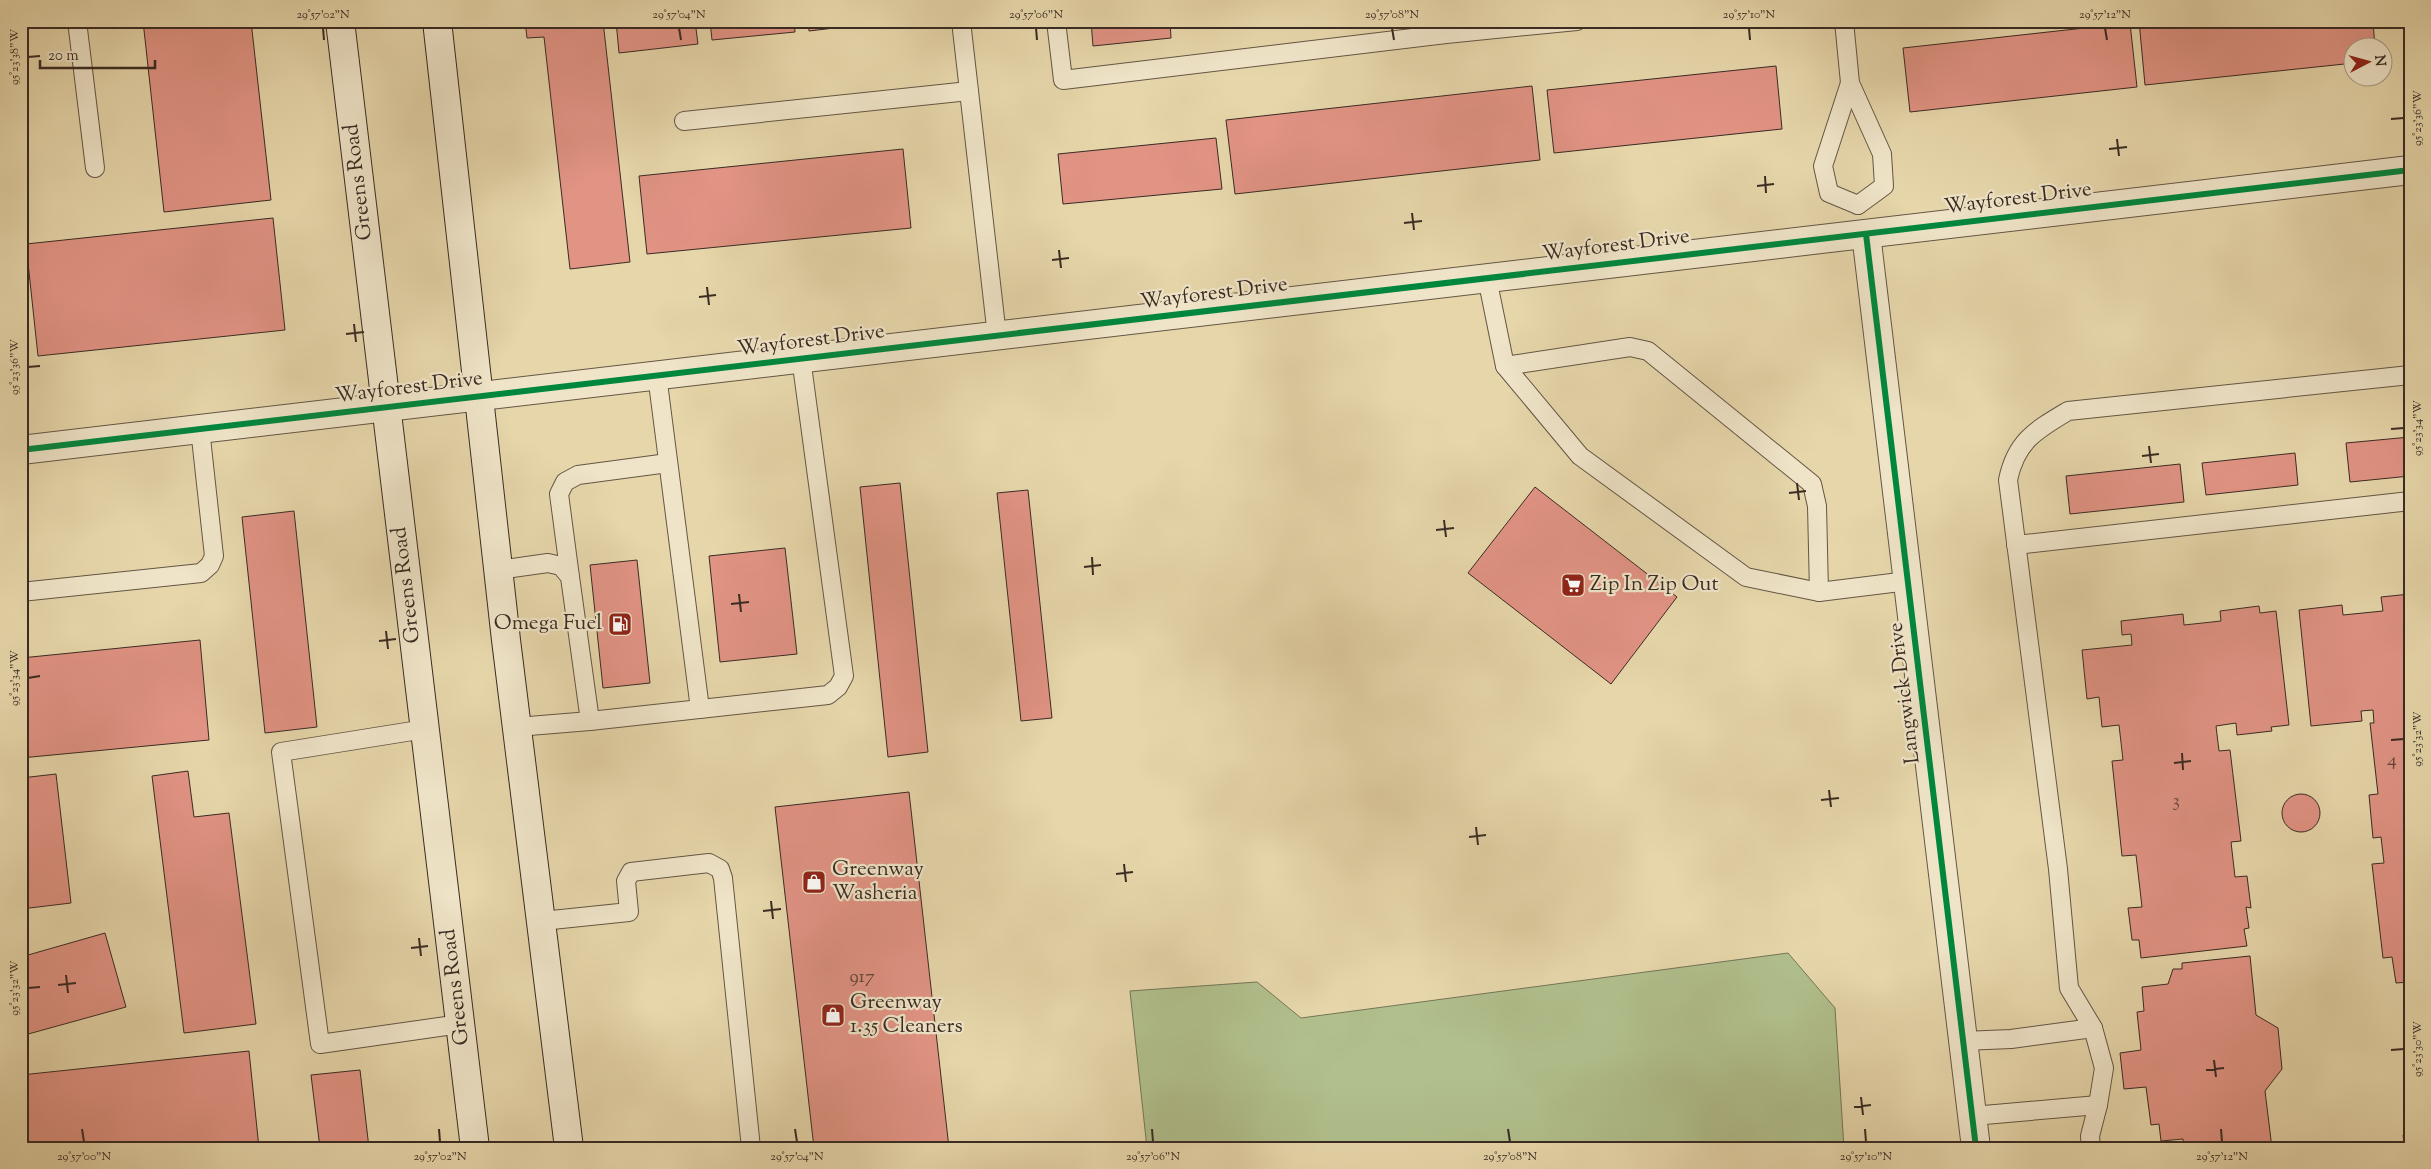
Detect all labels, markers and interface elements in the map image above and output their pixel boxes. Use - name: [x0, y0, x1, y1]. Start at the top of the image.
- text: 29°57'02"N: [296, 6, 350, 24]
- text: 29°57'04"N: [652, 6, 706, 24]
- text: 29°57'06"N: [1009, 6, 1063, 24]
- text: 29°57'08"N: [1365, 6, 1419, 24]
- text: 29°57'10"N: [1723, 6, 1776, 24]
- text: 29°57'12"N: [2079, 6, 2131, 24]
- text: 95°23'38"W: [6, 28, 24, 85]
- scale bar: [40, 38, 155, 70]
- north arrow: [2344, 38, 2394, 88]
- text: 20 m: [48, 46, 79, 67]
- text: N: [2368, 54, 2389, 67]
- text: 95°23'36"W: [2409, 89, 2427, 146]
- street label: Greens Road: [337, 122, 381, 242]
- street label: Wayforest Drive: [1943, 175, 2093, 223]
- street label: Wayforest Drive: [1541, 222, 1691, 270]
- street label: Wayforest Drive: [1139, 270, 1289, 318]
- street label: Wayforest Drive: [736, 317, 886, 365]
- text: 95°23'36"W: [6, 338, 24, 395]
- street label: Wayforest Drive: [334, 364, 484, 412]
- text: 95°23'34"W: [2409, 399, 2427, 456]
- street label: Greens Road: [385, 525, 429, 645]
- place label: Zip In Zip Out: [1590, 570, 1719, 600]
- supermarket icon: Zip In Zip Out: [1560, 572, 1586, 598]
- place label: Omega Fuel: [494, 609, 602, 639]
- fuel station icon: Omega Fuel: [607, 611, 633, 637]
- street label: Langwick Drive: [1881, 621, 1929, 765]
- text: 95°23'34"W: [6, 649, 24, 706]
- text: 95°23'32"W: [2409, 711, 2427, 767]
- house number: 4: [2387, 747, 2397, 774]
- house number: 3: [2172, 788, 2180, 815]
- place label: Greenway Washeria: [832, 855, 925, 909]
- shop icon: Greenway Washeria: [801, 869, 827, 895]
- street label: Greens Road: [434, 927, 478, 1047]
- text: 95°23'32"W: [6, 960, 24, 1016]
- house number: 917: [849, 964, 875, 991]
- place label: Greenway 1.35 Cleaners: [850, 988, 963, 1042]
- shop icon: Greenway 1.35 Cleaners: [820, 1002, 846, 1028]
- text: 95°23'30"W: [2409, 1020, 2427, 1077]
- text: 29°57'00"N: [57, 1148, 111, 1166]
- text: 29°57'02"N: [413, 1148, 467, 1166]
- text: 29°57'04"N: [770, 1148, 824, 1166]
- text: 29°57'06"N: [1126, 1148, 1180, 1166]
- text: 29°57'08"N: [1483, 1148, 1537, 1166]
- text: 29°57'10"N: [1840, 1148, 1893, 1166]
- text: 29°57'12"N: [2196, 1148, 2248, 1166]

